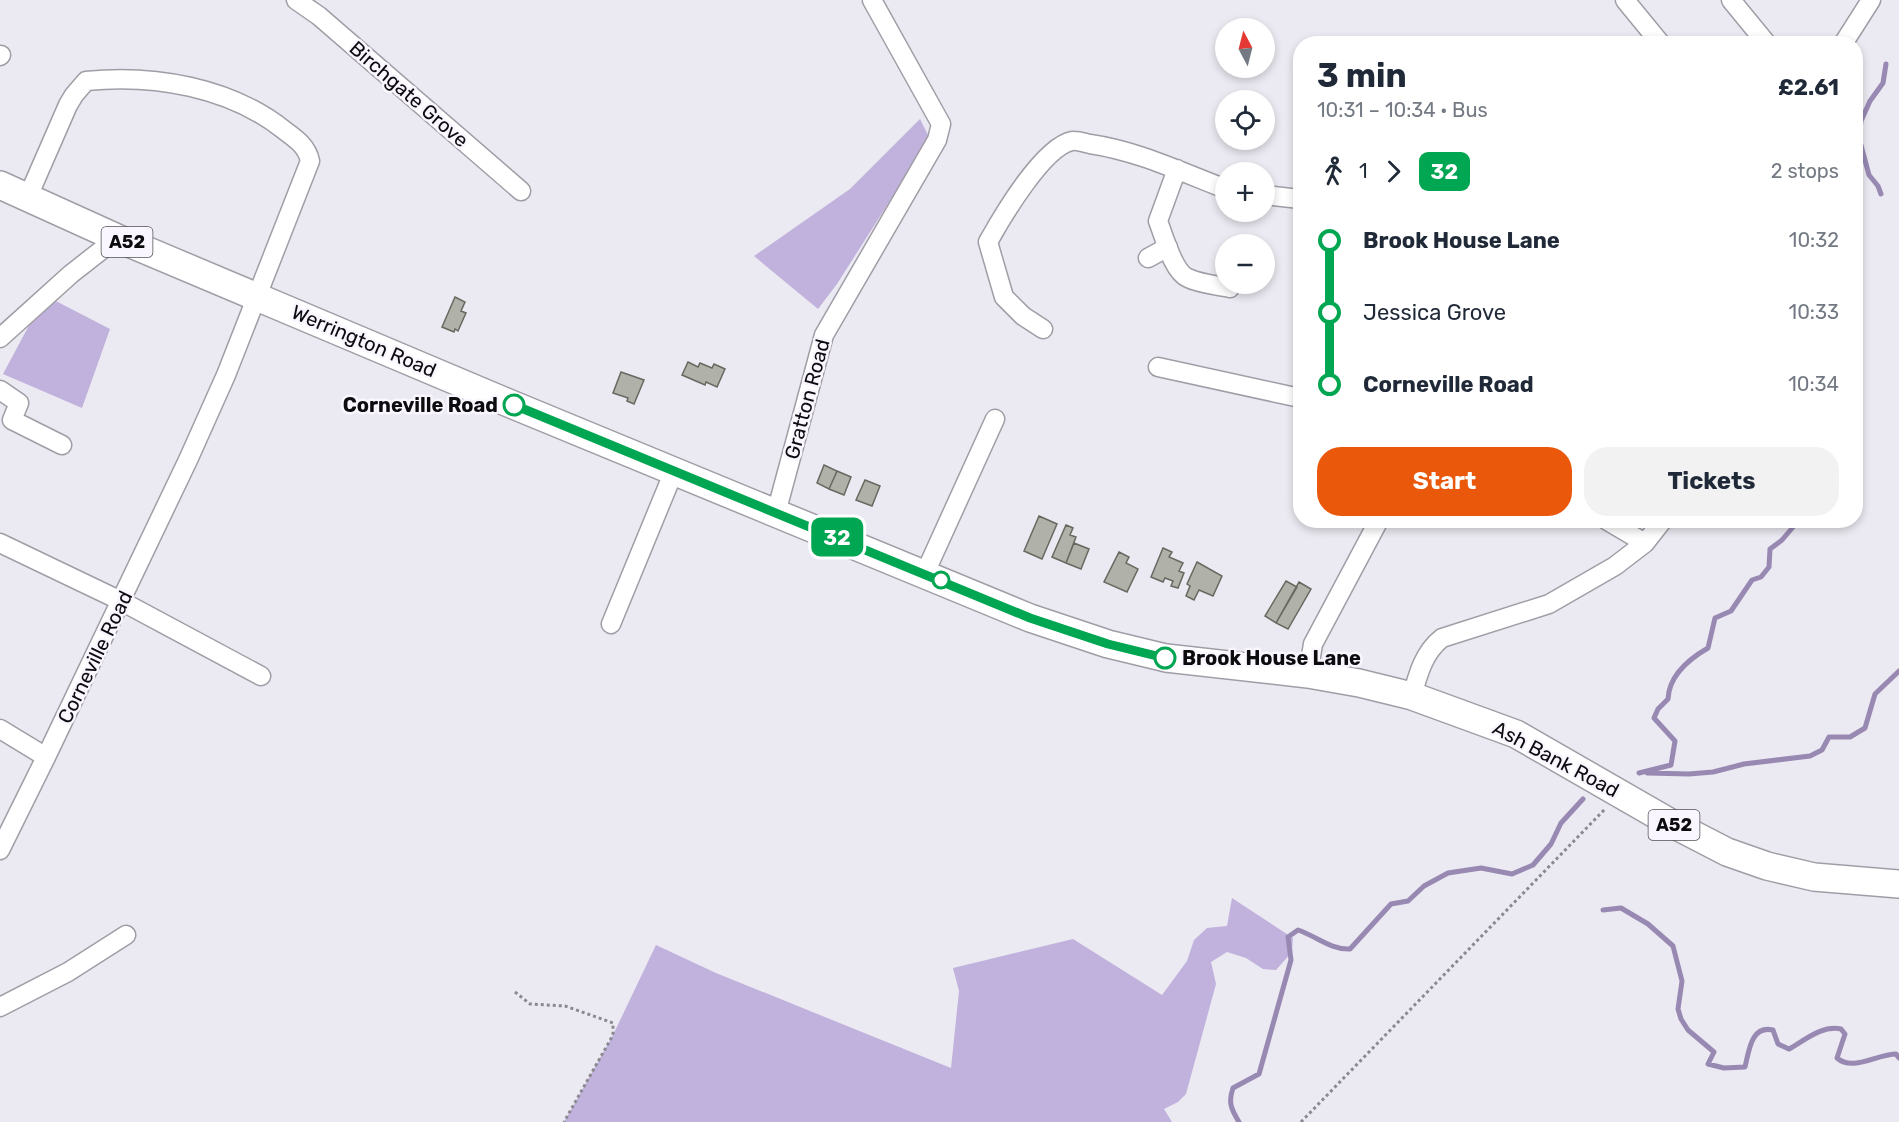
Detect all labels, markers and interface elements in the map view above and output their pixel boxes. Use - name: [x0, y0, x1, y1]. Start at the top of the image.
- north arrow: [1215, 18, 1275, 78]
- map controls: [1215, 18, 1275, 294]
- street label: Birchgate Grove: [345, 36, 473, 152]
- text: 3 min: [1317, 56, 1407, 95]
- text: £2.61: [1778, 74, 1839, 101]
- button: locate: [1215, 90, 1275, 150]
- text: 10:31 – 10:34 · Bus: [1317, 98, 1488, 122]
- icon: walk: [1317, 155, 1350, 188]
- icon: forward: [1377, 155, 1410, 188]
- text: 1: [1359, 159, 1368, 183]
- text: 32: [1431, 159, 1458, 184]
- text: 2 stops: [1771, 159, 1839, 183]
- button: +: [1215, 162, 1275, 222]
- road number: A52: [102, 227, 152, 257]
- text: Brook House Lane: [1363, 227, 1560, 254]
- text: 10:32: [1789, 228, 1839, 252]
- button: −: [1215, 234, 1275, 294]
- text: Jessica Grove: [1363, 299, 1506, 326]
- street label: Werrington Road: [288, 300, 440, 382]
- text: 10:33: [1789, 300, 1839, 324]
- street label: Gratton Road: [779, 336, 835, 462]
- text: Corneville Road: [1363, 371, 1534, 398]
- text: 10:34: [1788, 372, 1839, 396]
- place label: Corneville Road: [343, 393, 498, 417]
- marker: Corneville Road: [503, 394, 525, 416]
- button: Start: [1317, 447, 1572, 516]
- button: Tickets: [1584, 447, 1839, 516]
- line badge: 32: [810, 518, 864, 556]
- text: 32: [823, 525, 851, 550]
- unlabelled marker: [932, 571, 950, 589]
- street label: Corneville Road: [53, 587, 137, 727]
- place label: Brook House Lane: [1182, 646, 1361, 670]
- marker: Brook House Lane: [1154, 647, 1176, 669]
- street label: Ash Bank Road: [1489, 716, 1623, 802]
- road number: A52: [1648, 810, 1700, 840]

